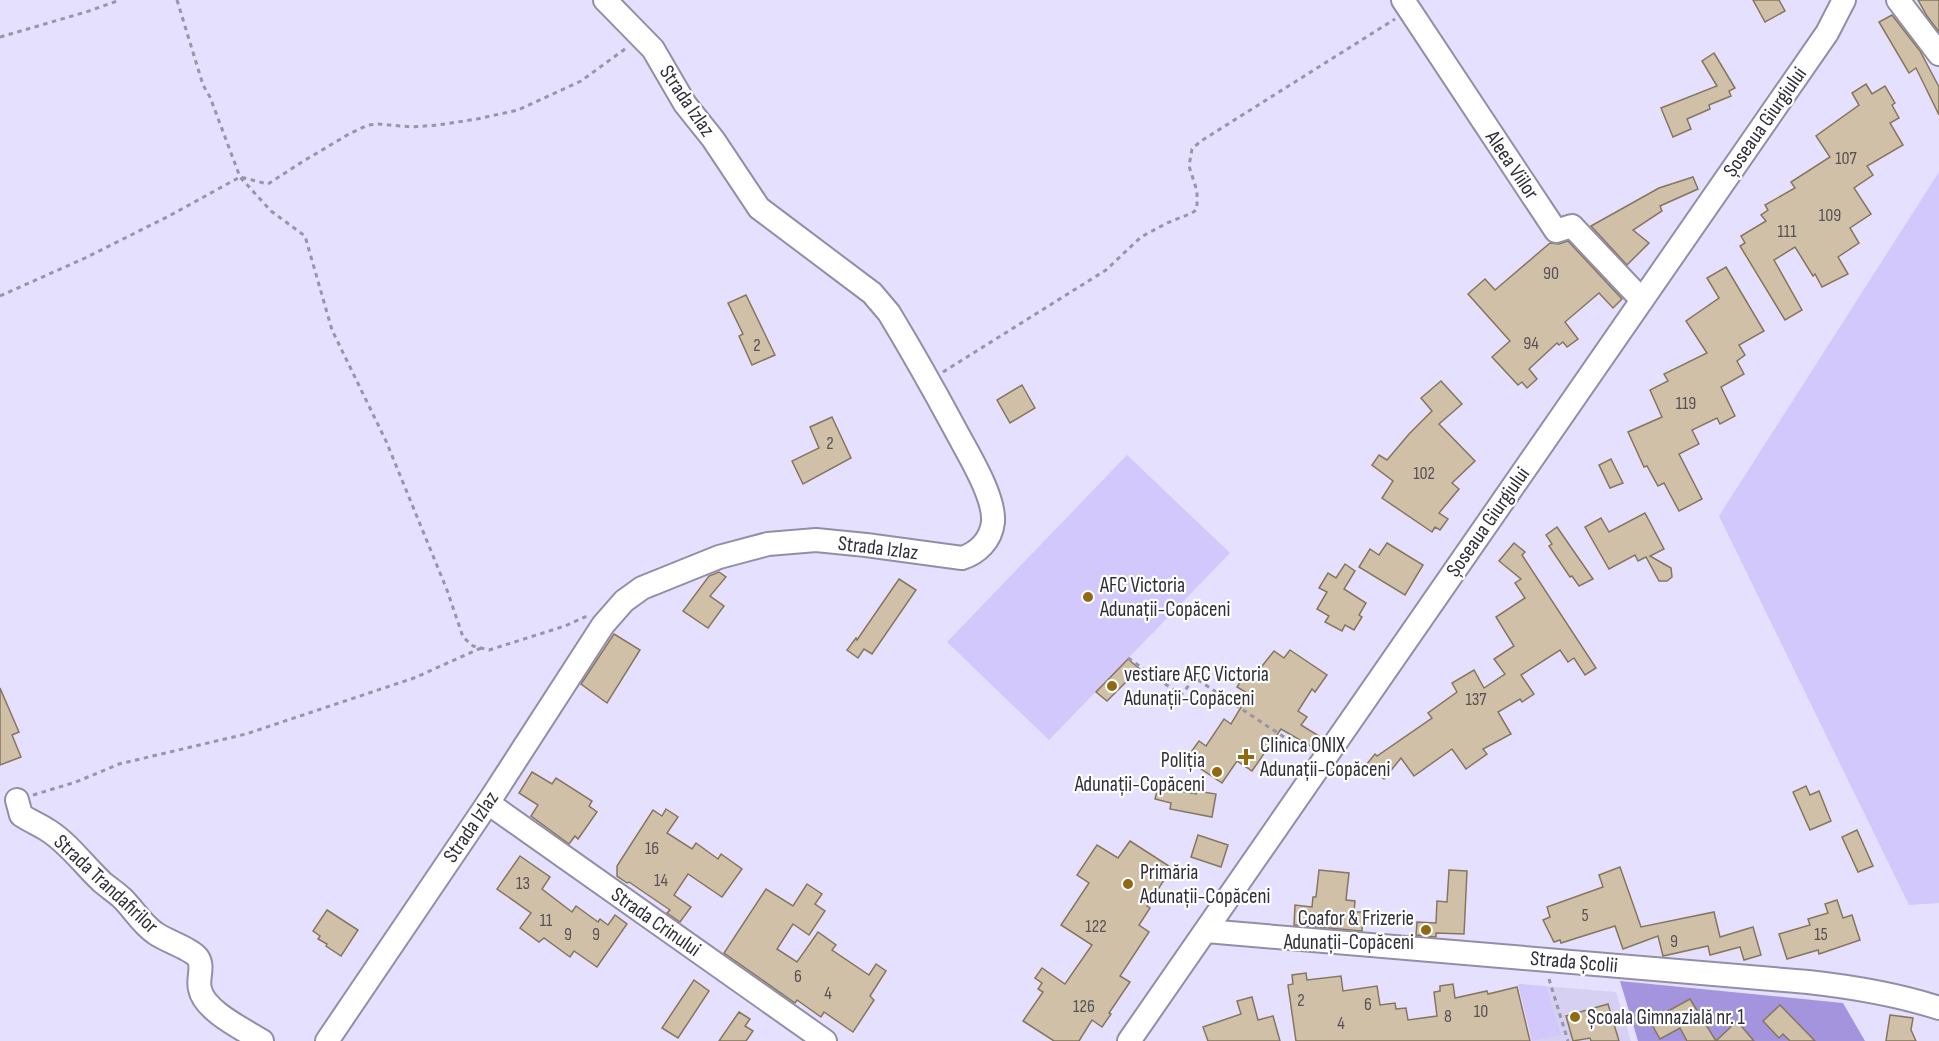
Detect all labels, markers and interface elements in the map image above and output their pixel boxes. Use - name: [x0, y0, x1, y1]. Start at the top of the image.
- street label: Strada Izlaz: [654, 61, 720, 142]
- street label: Șoseaua Giurgiului: [1718, 62, 1812, 182]
- street label: Aleea Viilor: [1479, 125, 1544, 204]
- house number: 107: [1835, 148, 1858, 169]
- house number: 109: [1819, 205, 1841, 226]
- house number: 111: [1778, 221, 1797, 242]
- house number: 90: [1543, 263, 1559, 284]
- house number: 94: [1523, 333, 1539, 354]
- house number: 2: [753, 335, 761, 356]
- house number: 119: [1676, 393, 1696, 414]
- house number: 2: [826, 433, 834, 454]
- street label: Șoseaua Giurgiului: [1441, 462, 1535, 582]
- house number: 102: [1413, 463, 1435, 484]
- street label: Strada Izlaz: [836, 531, 920, 565]
- place label: AFC Victoria Adunații-Copăceni: [1099, 573, 1230, 622]
- marker: AFC Victoria Adunații-Copăceni: [1081, 590, 1095, 604]
- place label: vestiare AFC Victoria Adunații-Copăceni: [1123, 662, 1269, 711]
- marker: vestiare AFC Victoria Adunații-Copăceni: [1105, 679, 1119, 693]
- house number: 137: [1465, 689, 1487, 710]
- place label: Clinica ONIX Adunații-Copăceni: [1259, 733, 1390, 782]
- place label: Poliția Adunații-Copăceni: [1074, 748, 1205, 797]
- marker: Clinica ONIX Adunații-Copăceni: [1237, 748, 1255, 766]
- marker: Poliția Adunații-Copăceni: [1210, 765, 1224, 779]
- street label: Strada Izlaz: [438, 786, 504, 867]
- street label: Strada Trandafirilor: [49, 829, 163, 939]
- house number: 16: [645, 838, 659, 859]
- place label: Primăria Adunații-Copăceni: [1139, 860, 1270, 909]
- house number: 14: [654, 870, 668, 891]
- house number: 13: [516, 873, 530, 894]
- marker: Primăria Adunații-Copăceni: [1121, 877, 1135, 891]
- street label: Strada Crinului: [606, 882, 706, 962]
- house number: 5: [1581, 905, 1589, 926]
- place label: Coafor & Frizerie Adunații-Copăceni: [1283, 906, 1414, 955]
- house number: 11: [540, 910, 553, 931]
- house number: 122: [1085, 916, 1107, 937]
- marker: Coafor & Frizerie Adunații-Copăceni: [1419, 923, 1433, 937]
- house number: 9: [564, 924, 572, 945]
- house number: 9: [592, 924, 600, 945]
- house number: 15: [1814, 924, 1828, 945]
- house number: 9: [1670, 931, 1678, 952]
- street label: Strada Școlii: [1529, 946, 1619, 978]
- house number: 6: [794, 966, 802, 987]
- house number: 4: [824, 983, 832, 1004]
- house number: 2: [1297, 990, 1305, 1011]
- house number: 6: [1364, 994, 1372, 1015]
- house number: 126: [1073, 996, 1095, 1017]
- house number: 10: [1474, 1001, 1488, 1022]
- place label: Școala Gimnazială nr. 1: [1587, 1005, 1745, 1030]
- house number: 8: [1444, 1006, 1452, 1027]
- marker: Școala Gimnazială nr. 1: [1568, 1010, 1582, 1024]
- house number: 4: [1337, 1013, 1345, 1034]

